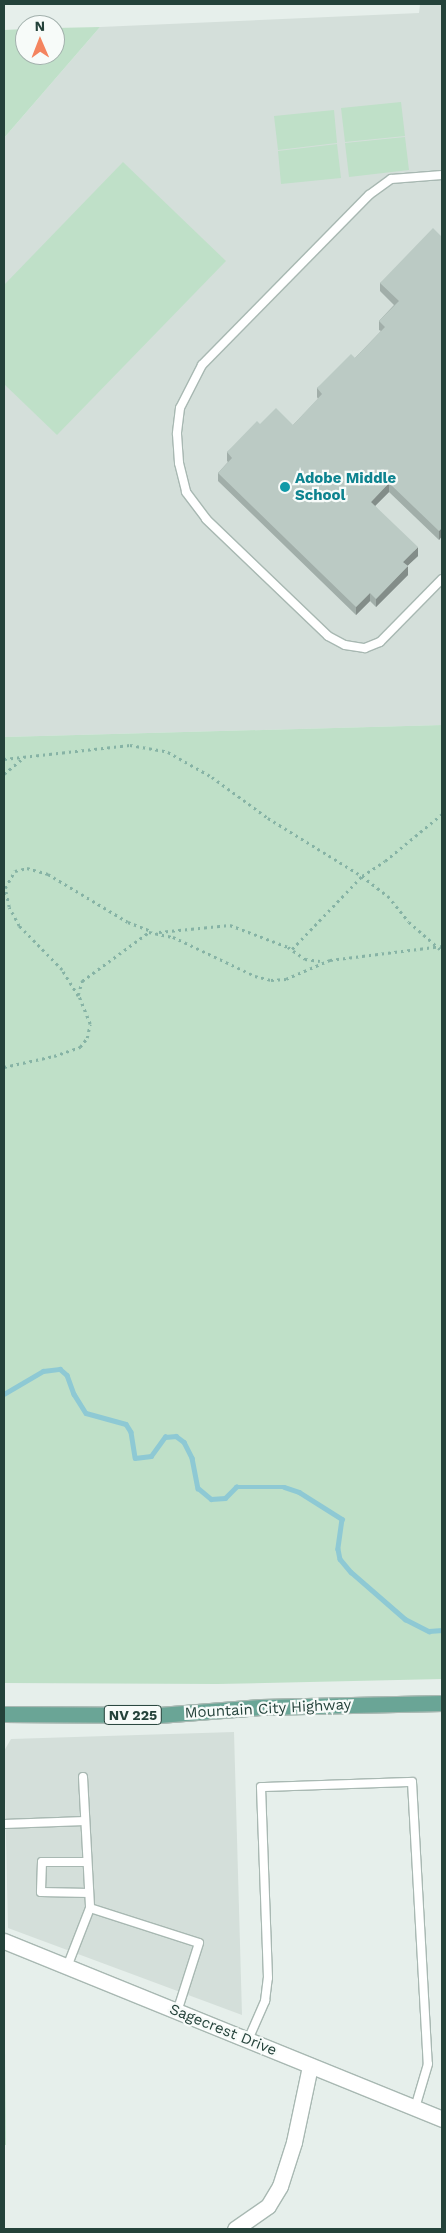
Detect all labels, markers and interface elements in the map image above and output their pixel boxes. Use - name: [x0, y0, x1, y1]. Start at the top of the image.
- north arrow: [15, 15, 65, 65]
- text: N: [34, 18, 45, 34]
- place label: Adobe Middle School: [295, 469, 396, 504]
- marker: Adobe Middle School: [279, 481, 291, 493]
- street label: Mountain City Highway: [184, 1696, 352, 1722]
- road number: NV 225: [103, 1704, 163, 1726]
- street label: Sagecrest Drive: [167, 2000, 279, 2060]

